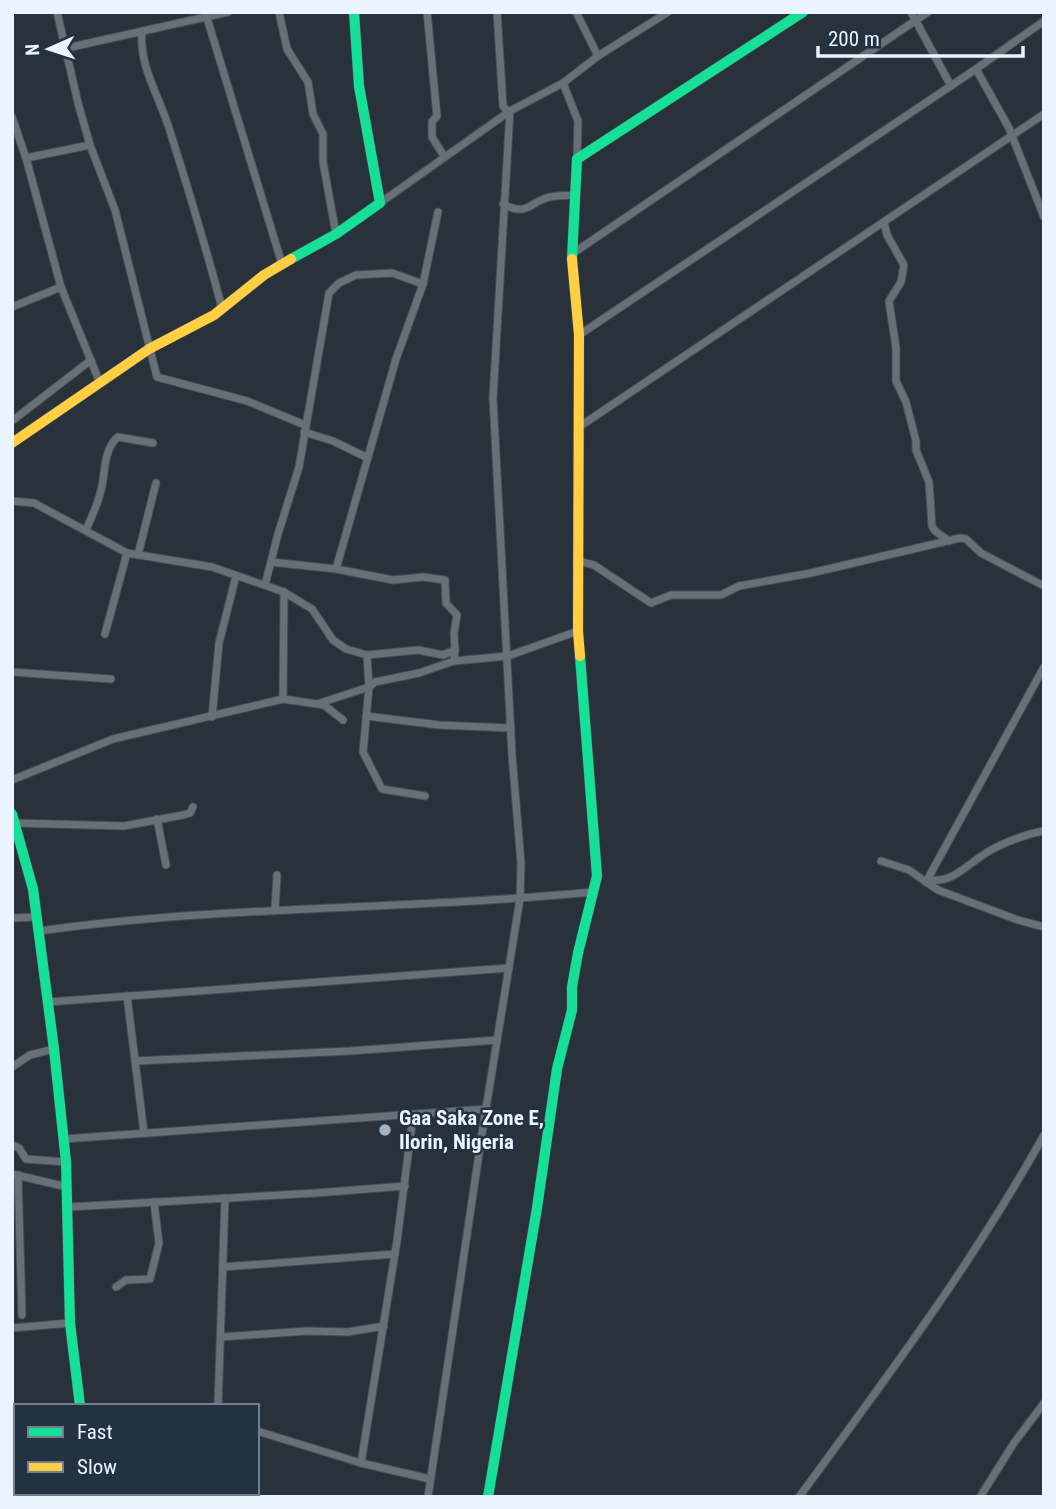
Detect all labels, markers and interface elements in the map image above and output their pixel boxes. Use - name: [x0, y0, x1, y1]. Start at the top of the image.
- north arrow: [14, 14, 84, 84]
- scale bar: [818, 14, 1023, 58]
- text: 200 m: [828, 27, 880, 51]
- text: N: [21, 43, 44, 56]
- place label: Gaa Saka Zone E, Ilorin, Nigeria: [399, 1106, 544, 1154]
- marker: Gaa Saka Zone E, Ilorin, Nigeria: [377, 1122, 393, 1138]
- legend: [14, 1404, 259, 1495]
- text: Fast: [77, 1420, 113, 1444]
- text: Slow: [77, 1455, 117, 1479]

